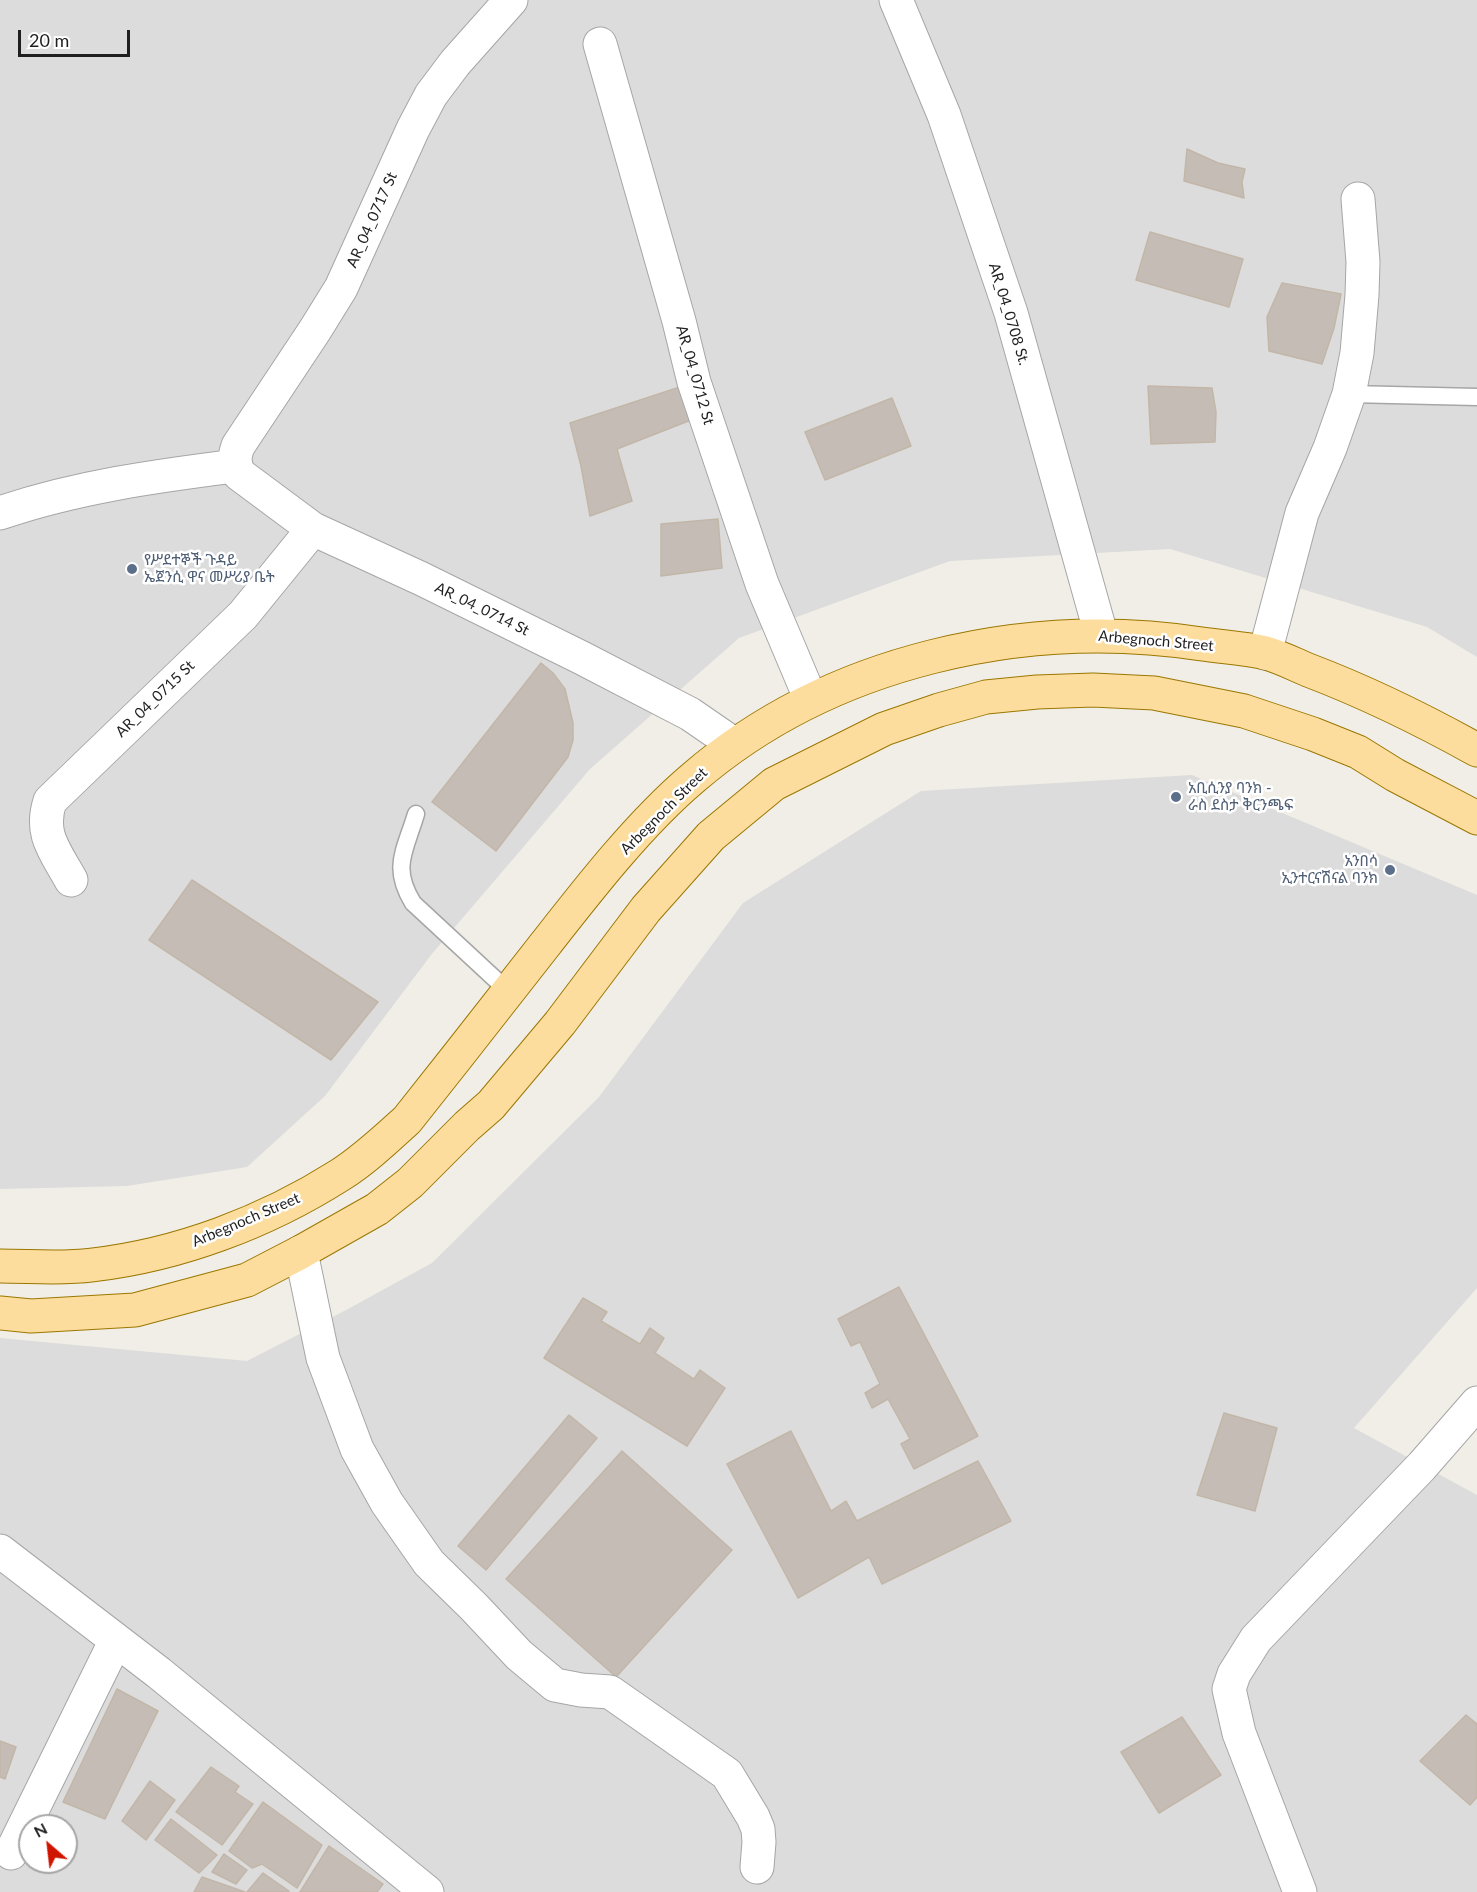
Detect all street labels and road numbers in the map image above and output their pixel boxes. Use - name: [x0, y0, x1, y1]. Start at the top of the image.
- street label: AR_04_0717 St: [343, 170, 401, 270]
- street label: AR_04_0708 St.: [985, 261, 1033, 367]
- street label: AR_04_0712 St: [672, 323, 718, 427]
- street label: AR_04_0714 St: [432, 578, 532, 640]
- street label: Arbegnoch Street: [1098, 627, 1214, 655]
- street label: AR_04_0715 St: [112, 657, 198, 741]
- street label: Arbegnoch Street: [617, 764, 711, 858]
- street label: Arbegnoch Street: [189, 1189, 303, 1251]

